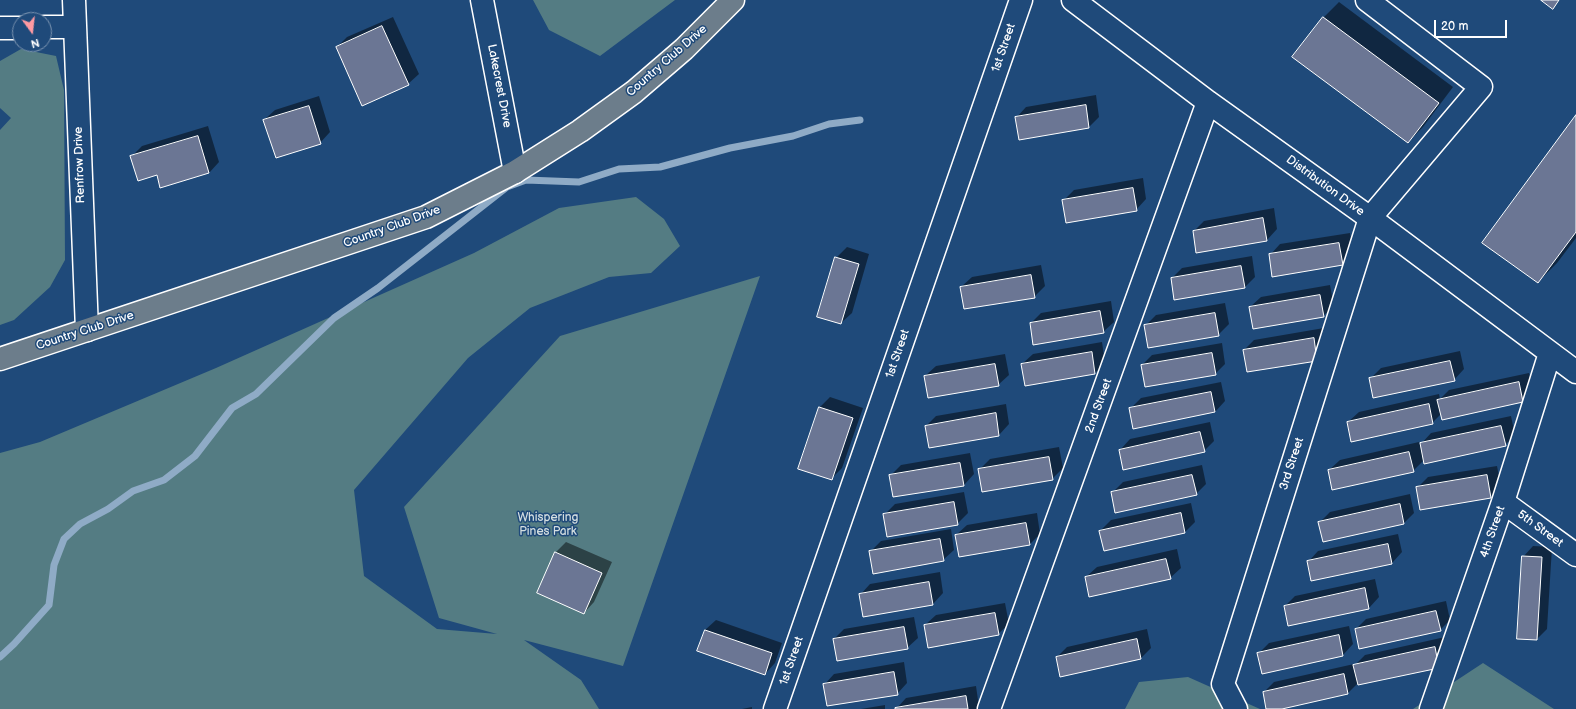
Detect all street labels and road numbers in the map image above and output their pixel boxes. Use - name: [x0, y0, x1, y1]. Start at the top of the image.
- street label: Country Club Drive: [624, 22, 710, 100]
- street label: 1st Street: [989, 22, 1019, 74]
- street label: Lakecrest Drive: [484, 43, 514, 129]
- street label: Renfrow Drive: [71, 126, 89, 204]
- street label: Distribution Drive: [1283, 153, 1367, 219]
- street label: Country Club Drive: [342, 203, 442, 251]
- street label: Country Club Drive: [34, 308, 136, 354]
- street label: 1st Street: [883, 328, 913, 380]
- street label: 2nd Street: [1083, 377, 1115, 435]
- street label: 3rd Street: [1277, 436, 1307, 492]
- street label: 4th Street: [1477, 504, 1509, 560]
- street label: 5th Street: [1514, 507, 1566, 551]
- street label: 1st Street: [777, 635, 807, 687]

